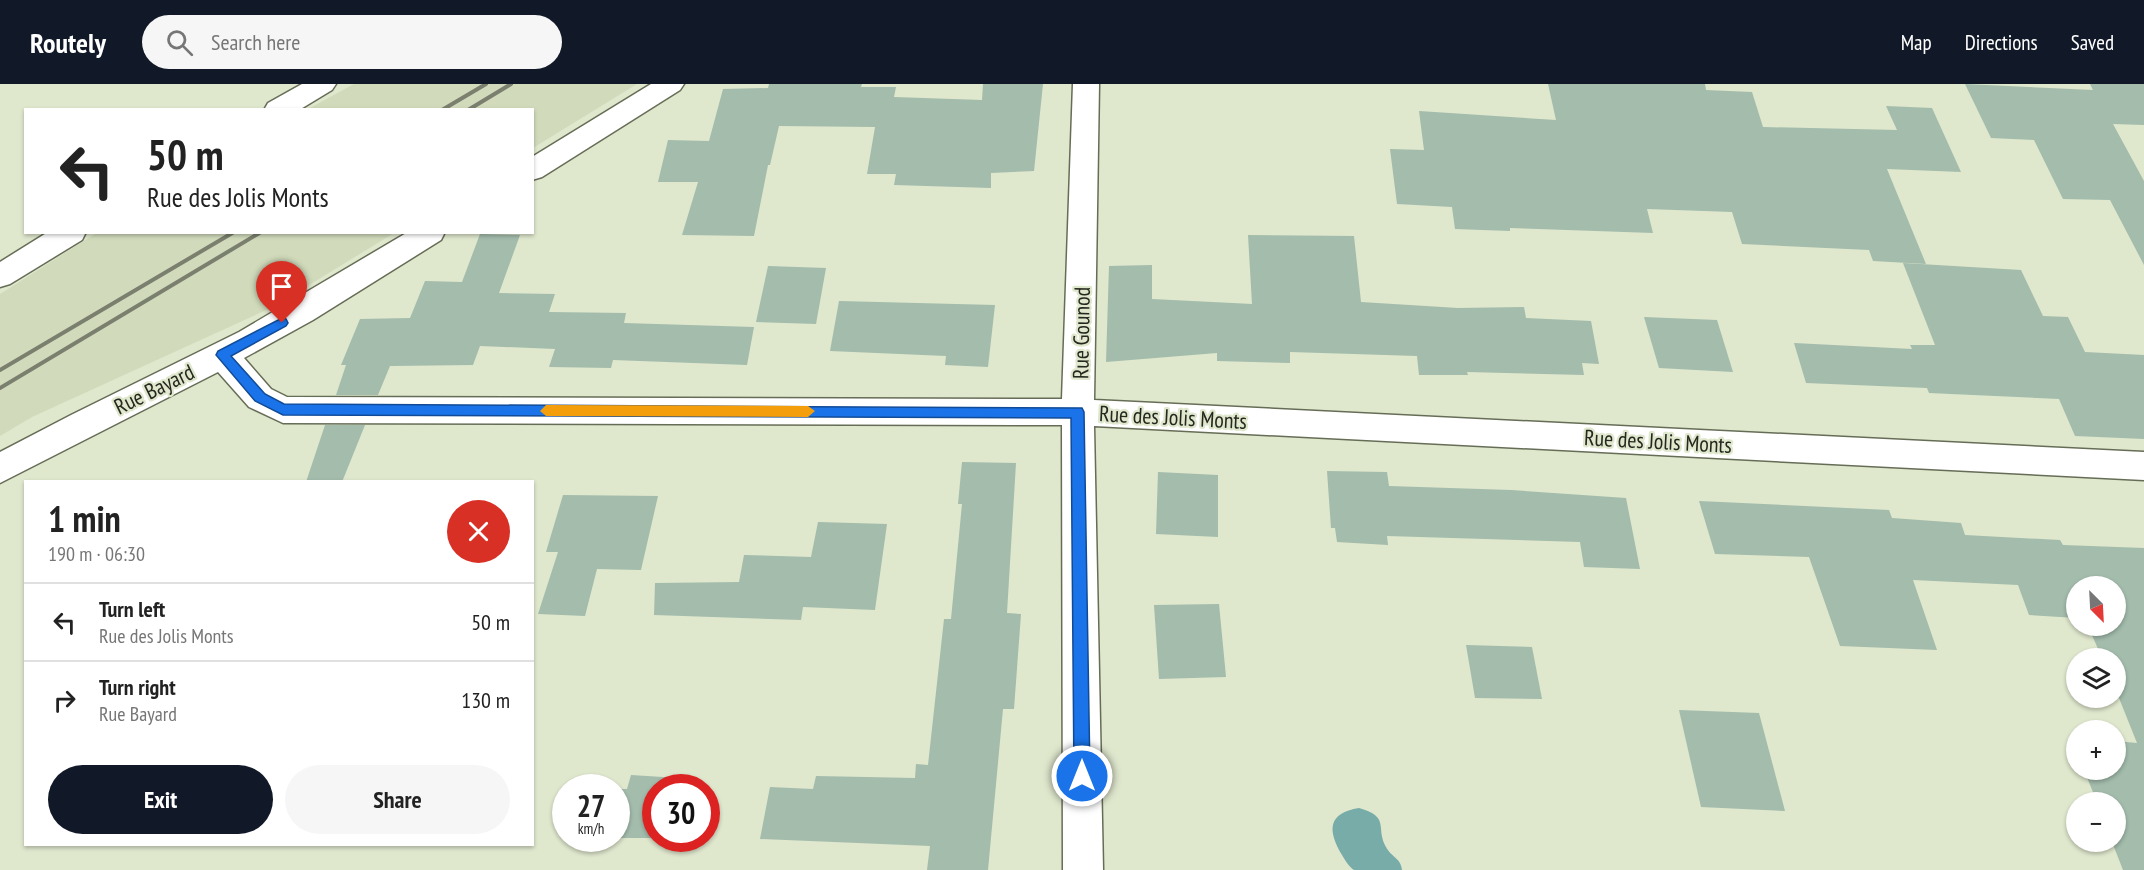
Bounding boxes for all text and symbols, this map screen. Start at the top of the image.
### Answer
search box [142,15,562,69]
text: Routely [30,24,106,61]
icon: search [163,26,196,59]
text: Search here [211,28,300,56]
text: Map [1901,29,1932,56]
text: Directions [1965,29,2038,56]
text: Saved [2071,29,2114,56]
text: 50 m [147,127,224,182]
icon: left [48,132,126,210]
text: Rue des Jolis Monts [147,180,329,214]
pin [256,261,307,323]
icon: arrive [265,270,298,303]
street label: Rue Gounod [1066,287,1096,379]
street label: Rue Bayard [109,358,199,420]
street label: Rue des Jolis Monts [1098,399,1248,435]
street label: Rue des Jolis Monts [1583,423,1733,459]
text: 1 min [48,495,121,542]
button: close [447,500,510,563]
text: 190 m · 06:30 [48,541,145,567]
north arrow [2066,576,2126,636]
map controls [2066,576,2126,852]
text: Turn left [99,595,165,623]
icon: left [48,606,81,639]
text: 50 m [471,608,510,636]
text: Rue des Jolis Monts [99,623,234,649]
button: layers [2066,648,2126,708]
text: Turn right [99,673,176,701]
icon: right [48,684,81,717]
text: 130 m [461,686,510,714]
text: Rue Bayard [99,701,177,727]
button: + [2066,720,2126,780]
position arrow [1050,744,1114,808]
button: Exit [48,765,273,834]
button: Share [285,765,510,834]
speed limit sign: 30 [642,774,720,852]
text: 27 [577,786,605,825]
button: − [2066,792,2126,852]
text: km/h [578,819,604,838]

